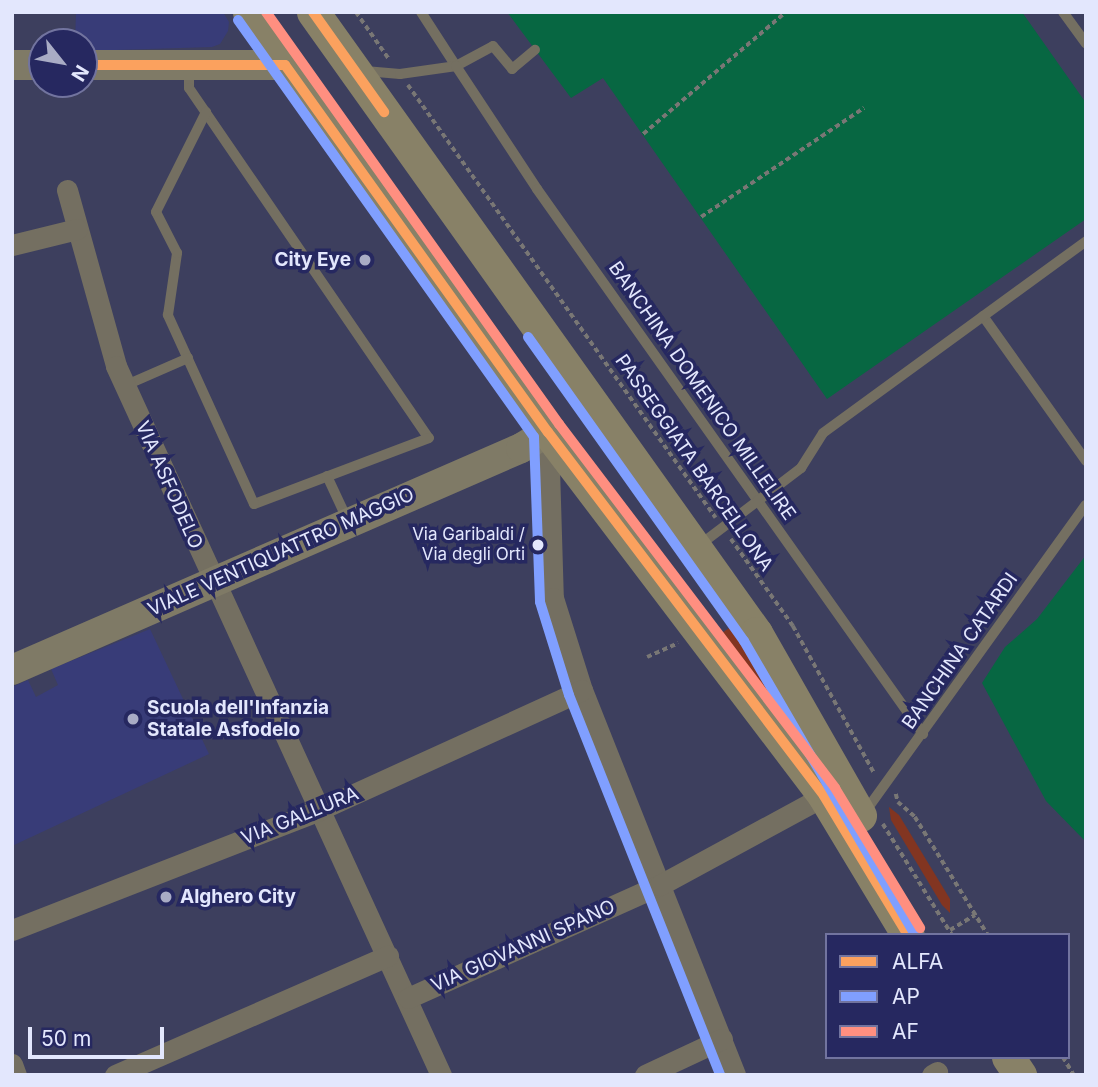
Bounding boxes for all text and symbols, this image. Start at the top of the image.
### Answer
north arrow [28,28,98,98]
text: N [66,61,93,85]
place label: City Eye [275,249,351,271]
marker: City Eye [357,252,373,268]
street label: BANCHINA DOMENICO MILLELIRE [604,257,800,525]
street label: PASSEGGIATA BARCELLONA [610,350,778,576]
street label: VIA ASFODELO [131,418,207,552]
street label: VIALE VENTIQUATTRO MAGGIO [144,483,418,621]
place label: Via Garibaldi / Via degli Orti [412,525,525,565]
marker: Via Garibaldi / Via degli Orti [531,538,545,552]
street label: BANCHINA CATARDI [897,568,1023,734]
place label: Scuola dell'Infanzia Statale Asfodelo [147,697,329,741]
marker: Scuola dell'Infanzia Statale Asfodelo [125,711,141,727]
street label: VIA GALLURA [238,782,362,850]
place label: Alghero City [180,886,296,908]
marker: Alghero City [158,889,174,905]
street label: VIA GIOVANNI SPANO [428,895,618,997]
legend [825,933,1070,1059]
text: ALFA [892,949,943,974]
text: AP [892,984,920,1009]
scale bar [32,1014,168,1058]
text: AF [892,1019,919,1044]
text: 50 m [41,1026,91,1051]

